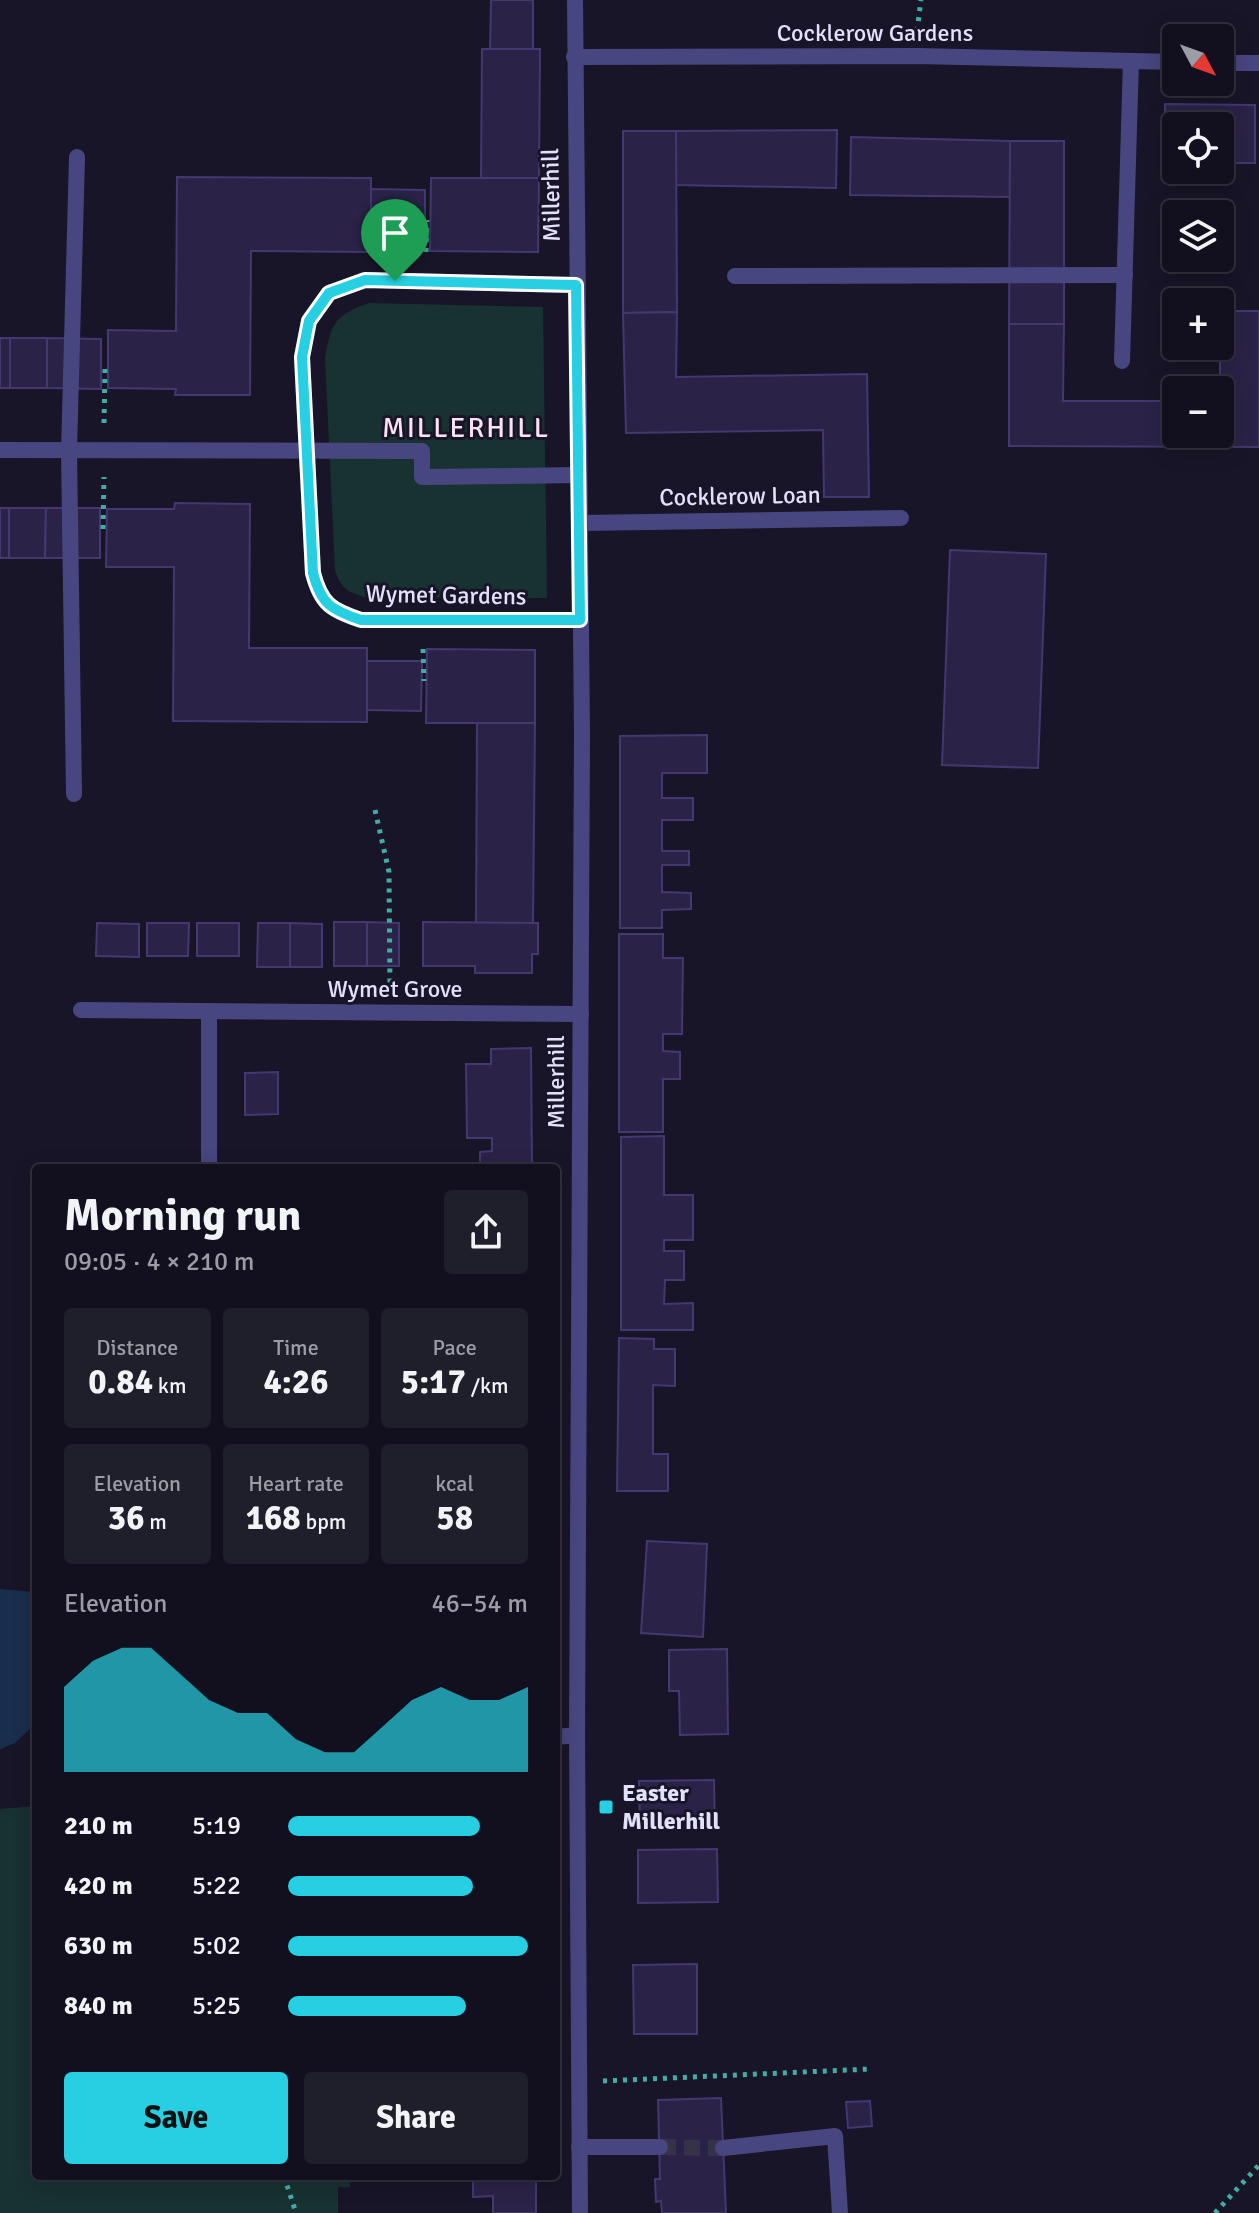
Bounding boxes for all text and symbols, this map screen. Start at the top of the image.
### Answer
street label: Cocklerow Gardens [777,18,973,48]
north arrow [1162,24,1234,96]
map controls [1162,24,1234,448]
button: locate [1162,112,1234,184]
street label: Millerhill [535,148,567,242]
pin [361,199,429,281]
button: layers [1162,200,1234,272]
icon: arrive [373,211,417,255]
button: + [1162,288,1234,360]
button: − [1162,376,1234,448]
district label: MILLERHILL [382,411,550,445]
street label: Cocklerow Loan [659,480,821,512]
street label: Wymet Gardens [365,579,527,611]
street label: Wymet Grove [327,974,463,1004]
street label: Millerhill [541,1035,571,1129]
text: Morning run [64,1189,301,1243]
button: share [444,1190,528,1274]
text: 09:05 · 4 × 210 m [64,1246,255,1278]
text: Distance [96,1334,178,1361]
text: Time [273,1334,319,1361]
text: Pace [433,1334,477,1361]
text: 0.84 [88,1361,153,1403]
text: 4:26 [263,1361,329,1403]
text: 5:17 [401,1361,466,1403]
text: km [153,1372,186,1399]
text: /km [466,1372,509,1399]
text: Elevation [94,1470,181,1497]
text: Heart rate [248,1470,344,1497]
text: kcal [435,1470,474,1497]
text: 36 [108,1497,145,1539]
text: 168 [246,1497,301,1539]
text: 58 [436,1497,473,1539]
text: m [145,1508,167,1535]
text: bpm [301,1508,346,1535]
text: Elevation [64,1588,168,1620]
text: 46–54 m [432,1588,528,1620]
place label: Easter Millerhill [622,1778,721,1836]
marker: Easter Millerhill [597,1798,615,1816]
text: 210 m [64,1810,133,1842]
text: 5:19 [192,1810,241,1842]
text: 420 m [64,1870,133,1902]
text: 5:22 [192,1870,241,1902]
text: 630 m [64,1930,133,1962]
text: 5:02 [192,1930,241,1962]
text: 840 m [64,1990,133,2022]
text: 5:25 [192,1990,241,2022]
button: Save [64,2072,288,2164]
button: Share [304,2072,528,2164]

